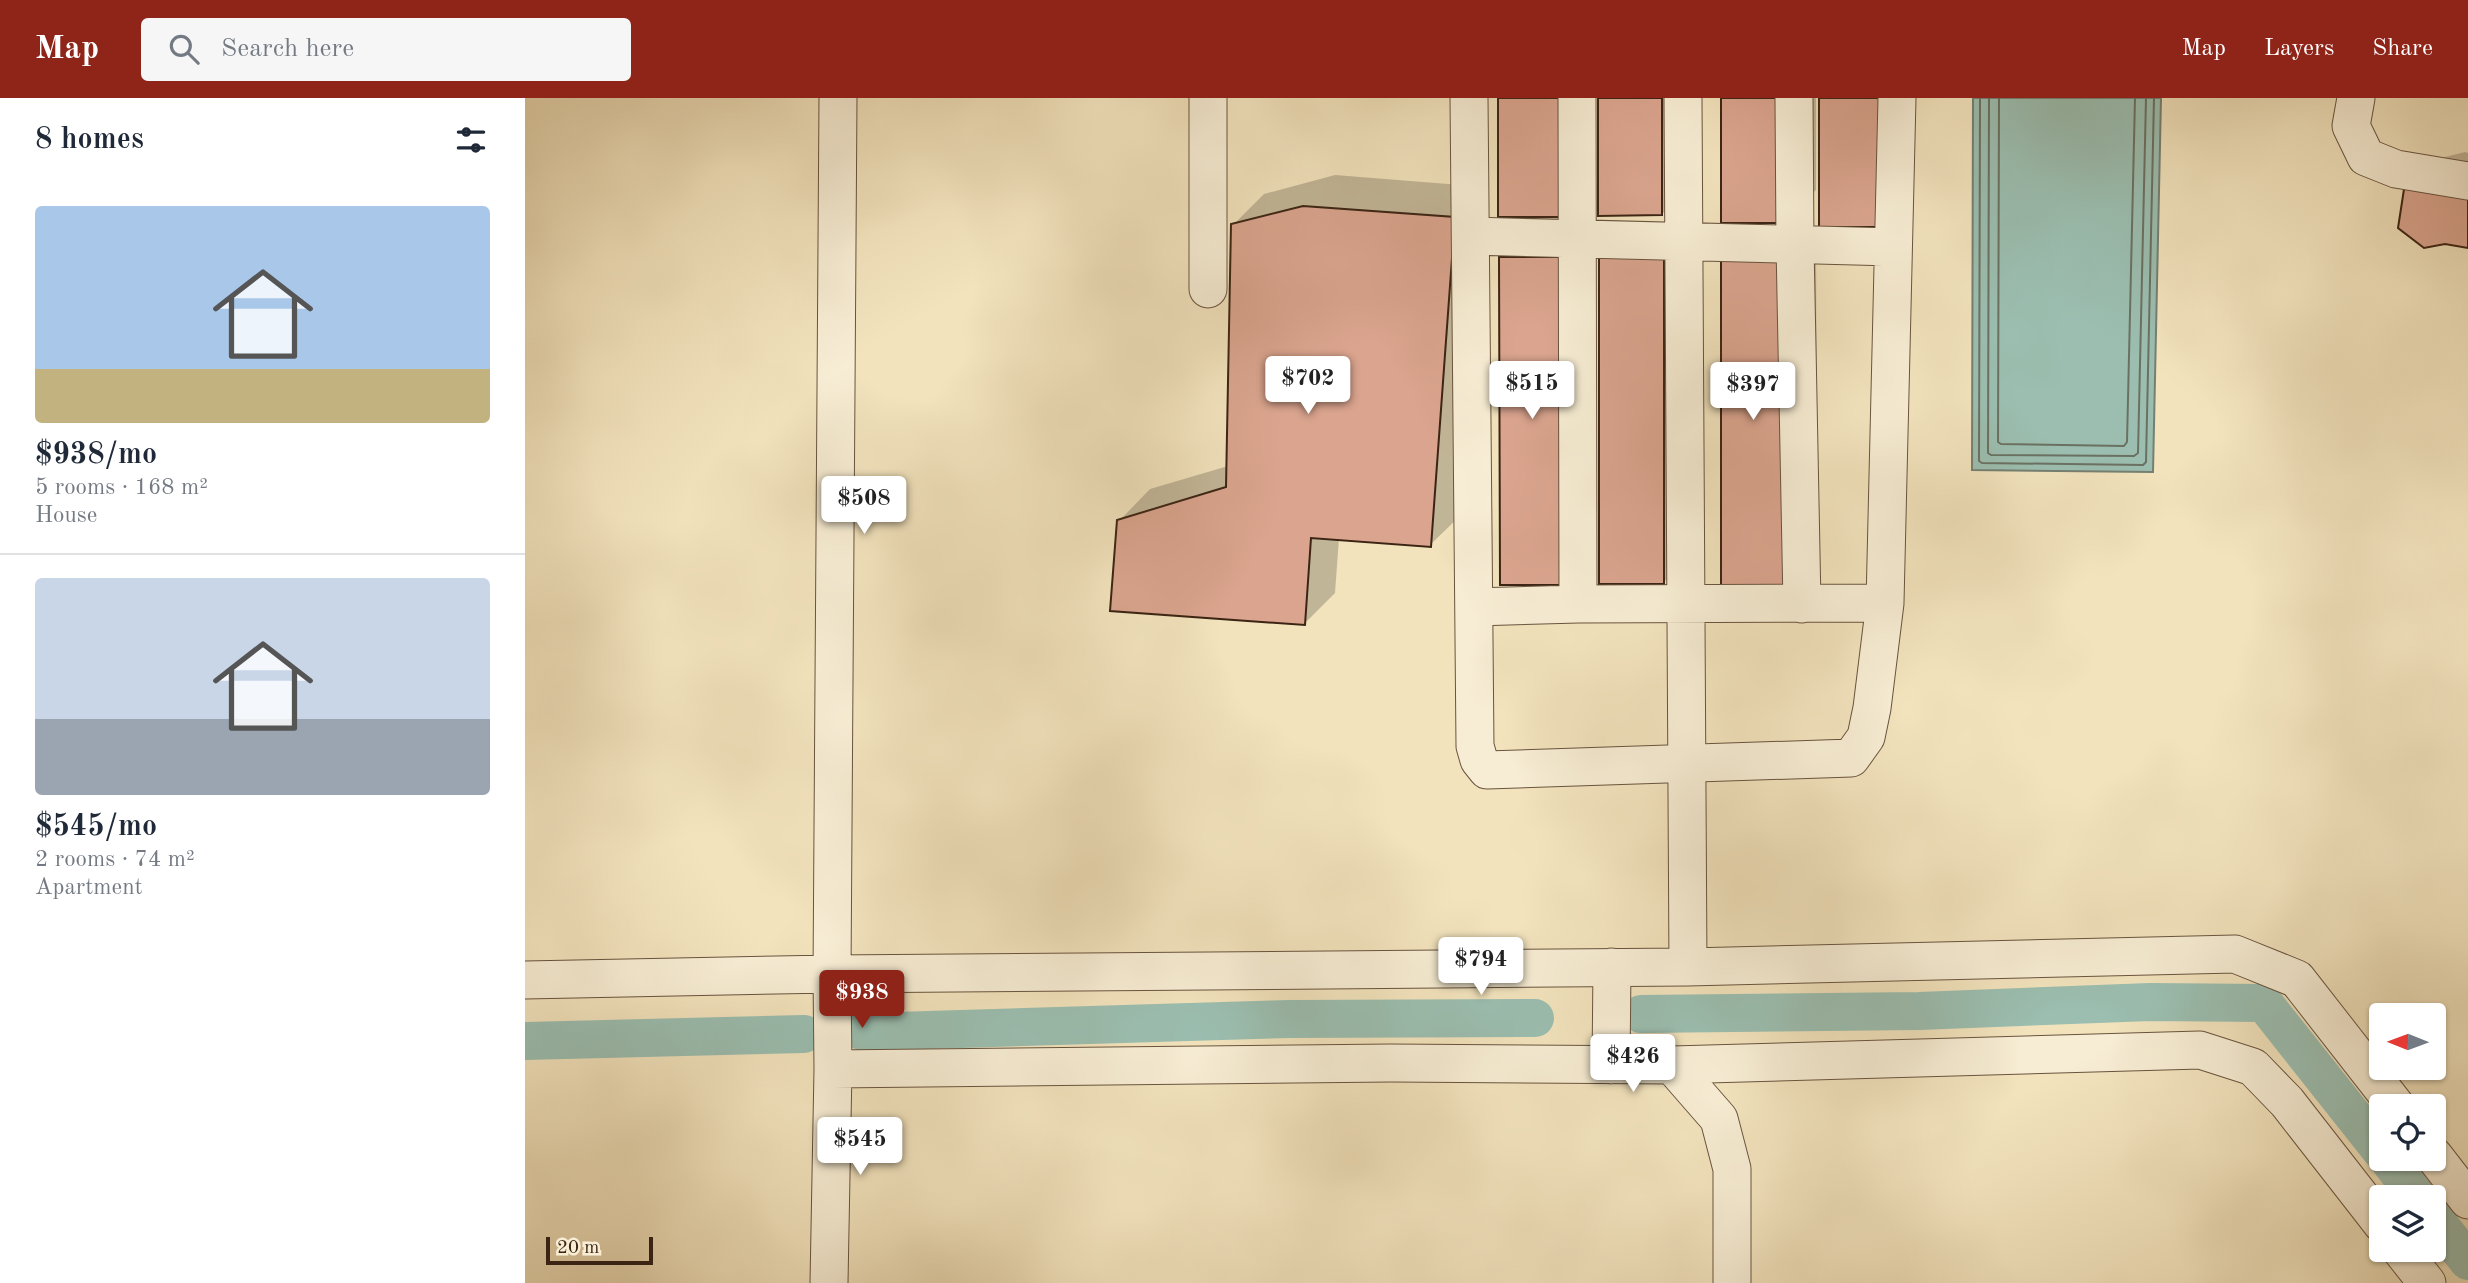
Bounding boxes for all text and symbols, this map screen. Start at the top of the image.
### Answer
search box [141,18,631,81]
icon: search [165,30,203,68]
text: Map [35,33,99,66]
text: Search here [221,36,354,62]
text: Map [2182,37,2226,61]
text: Layers [2264,37,2334,61]
text: Share [2372,37,2433,61]
icon: filters [452,121,490,159]
text: 8 homes [35,125,144,155]
icon: home [200,251,326,377]
pin: $702 [1267,356,1349,416]
pin: $515 [1491,362,1573,421]
pin: $397 [1712,362,1794,422]
text: $702 [1281,367,1335,390]
text: $515 [1505,372,1559,395]
text: $397 [1726,373,1780,396]
text: $938/mo [35,440,157,470]
text: 5 rooms · 168 m² [35,476,208,499]
pin: $508 [823,476,905,536]
text: $508 [837,487,891,510]
text: House [35,504,97,527]
icon: home [200,623,326,749]
text: $545/mo [35,812,157,842]
text: 2 rooms · 74 m² [35,848,195,871]
text: Apartment [35,876,143,899]
pin: $794 [1440,937,1522,997]
text: $794 [1454,948,1508,971]
pin: $938 [821,970,903,1030]
text: $938 [835,981,889,1004]
north arrow [2369,1003,2447,1080]
map controls [2369,1003,2446,1262]
pin: $426 [1592,1034,1674,1094]
text: $426 [1606,1045,1660,1068]
button: locate [2369,1094,2446,1171]
pin: $545 [819,1118,901,1177]
text: $545 [833,1128,887,1151]
button: layers [2369,1185,2446,1262]
scale bar [546,1234,653,1266]
text: 20 m [557,1239,599,1258]

